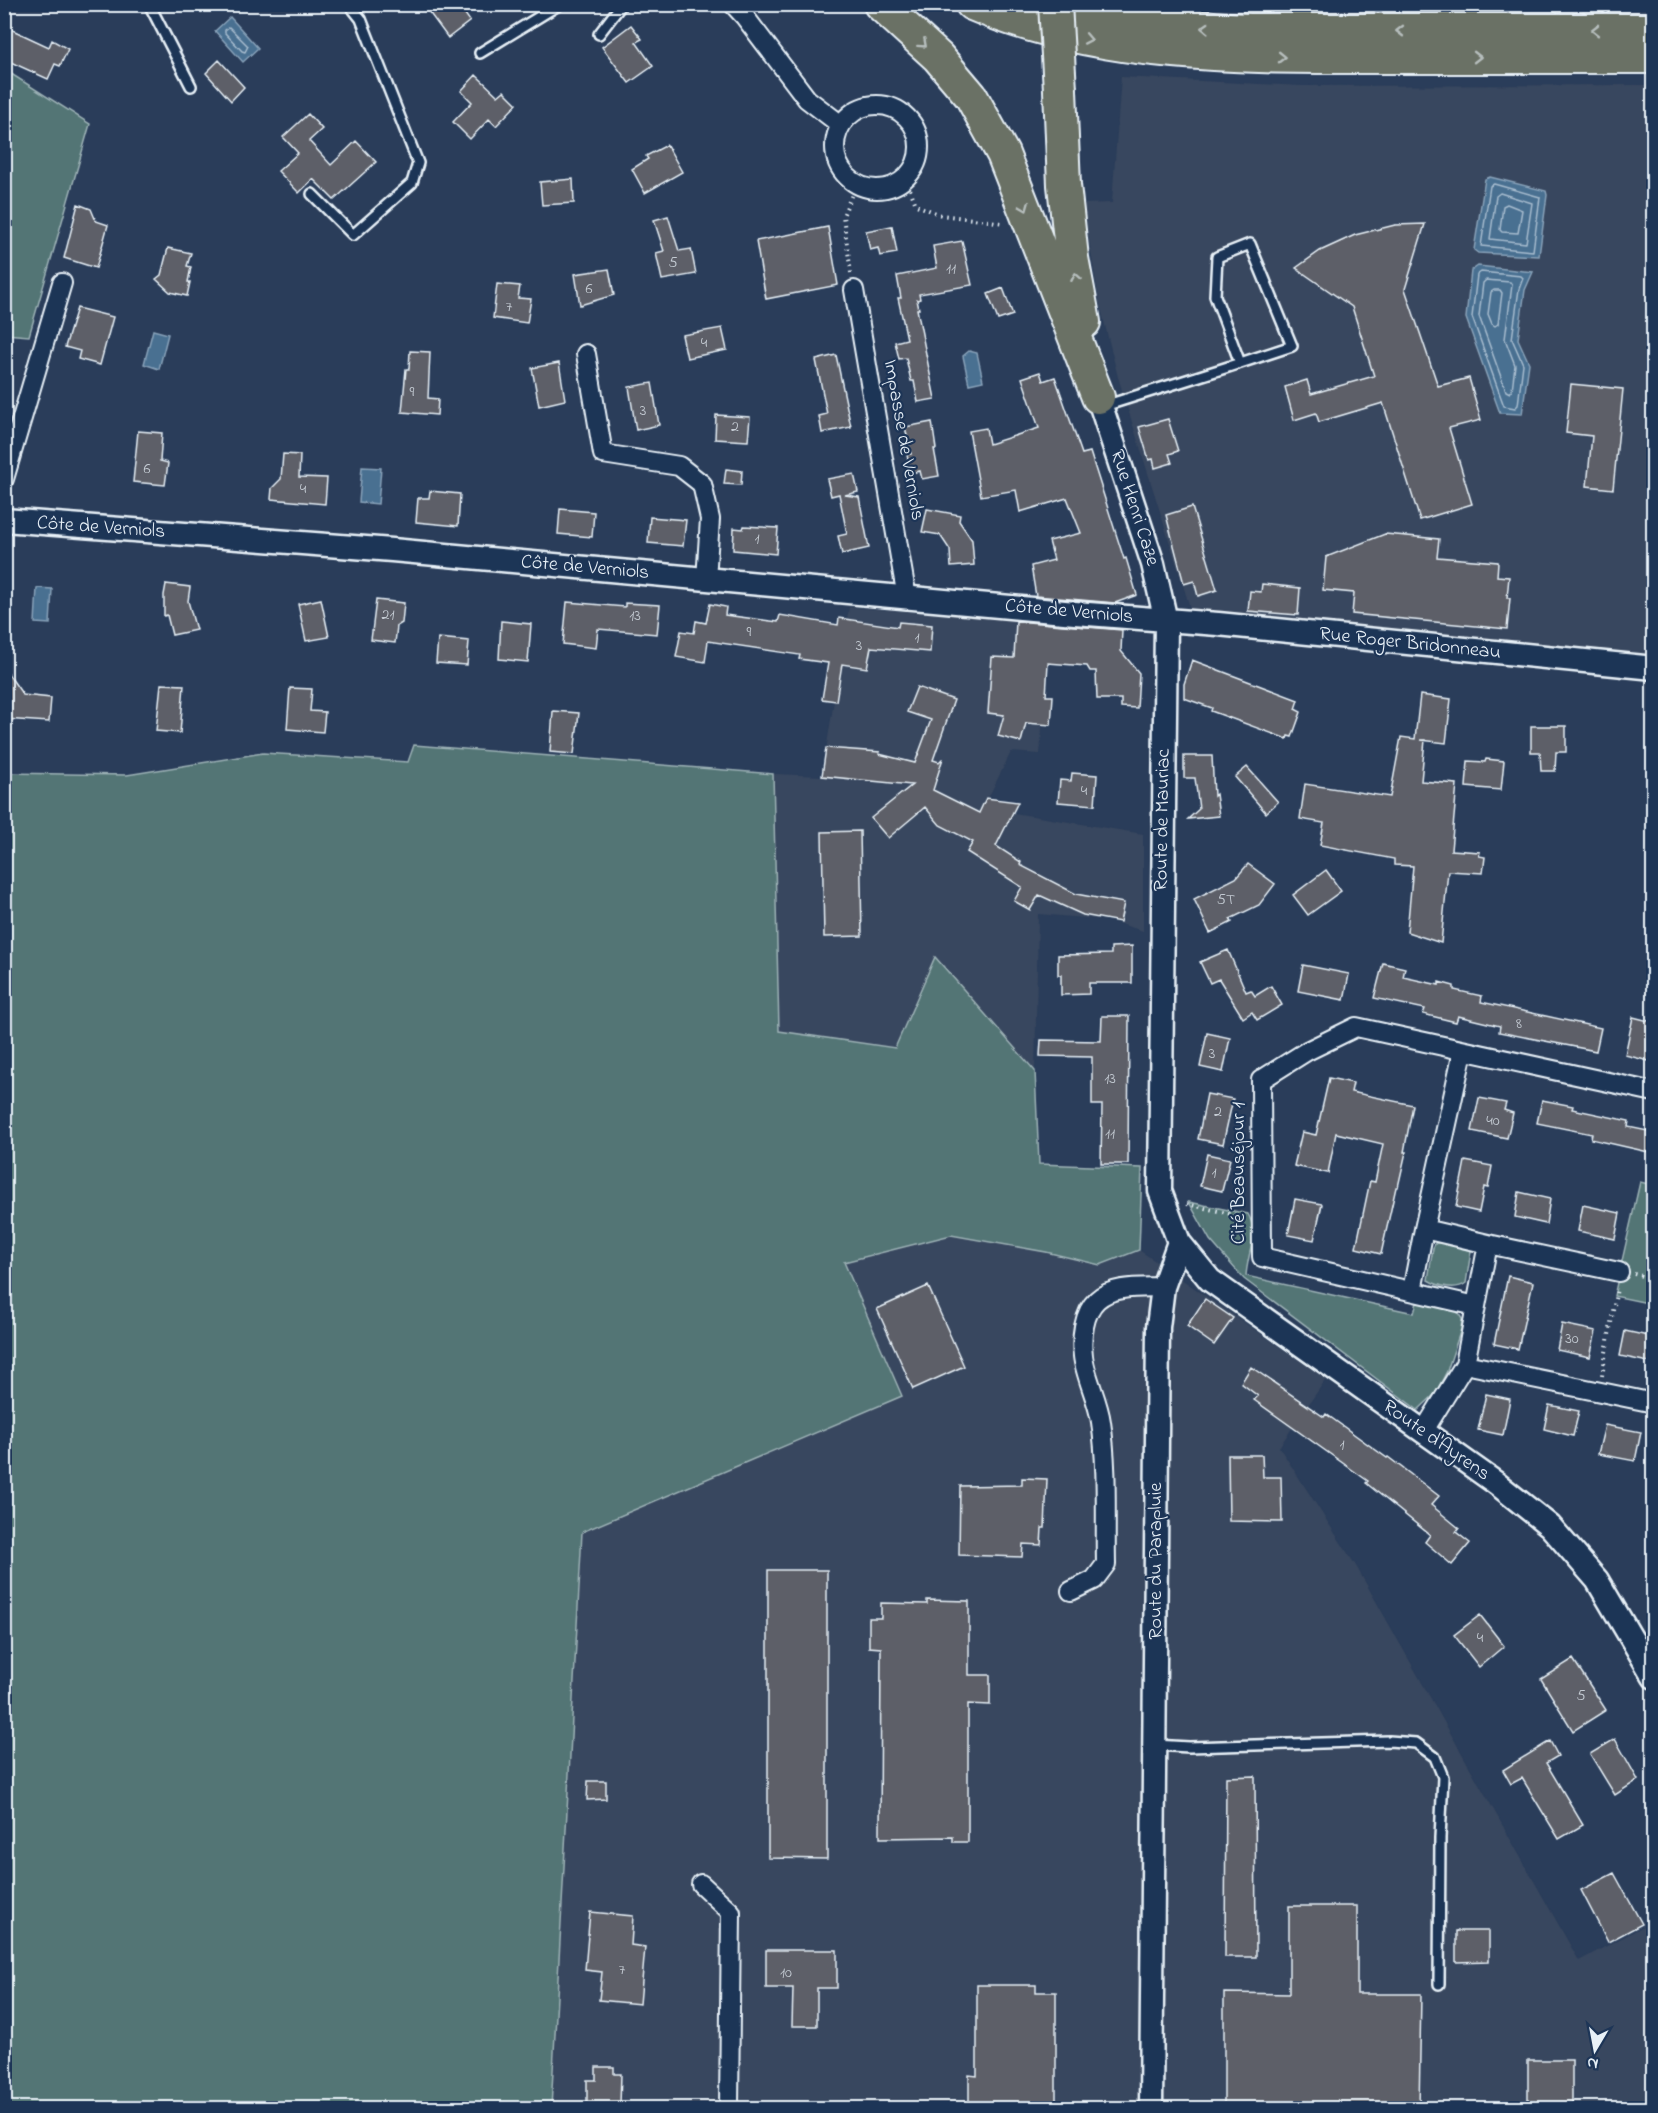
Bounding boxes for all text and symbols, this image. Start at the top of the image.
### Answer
one-way arrow [1201,21,1210,34]
one-way arrow [1591,24,1600,36]
one-way arrow [1396,25,1405,37]
one-way arrow [1083,32,1093,45]
one-way arrow [916,37,927,48]
one-way arrow [1278,51,1287,63]
one-way arrow [1473,51,1482,63]
one-way arrow [1017,202,1030,212]
house number: 5 [668,251,678,275]
house number: 11 [946,257,956,281]
one-way arrow [1070,272,1083,282]
house number: 6 [585,277,593,301]
house number: 7 [506,295,513,319]
house number: 4 [701,331,708,355]
street label: Impasse de Verniols [875,357,931,523]
house number: 9 [410,380,415,404]
house number: 3 [640,399,646,423]
house number: 2 [731,415,739,439]
street label: Rue Henri Caze [1102,446,1166,570]
house number: 6 [143,457,151,481]
house number: 4 [300,477,307,501]
street label: Côte de Verniols [36,509,166,547]
house number: 1 [754,527,760,551]
street label: Côte de Verniols [520,548,650,588]
street label: Côte de Verniols [1004,592,1134,632]
house number: 21 [381,603,395,627]
house number: 13 [629,604,641,628]
house number: 9 [747,620,752,644]
street label: Rue Roger Bridonneau [1317,620,1502,669]
house number: 1 [914,626,920,650]
house number: 3 [856,634,862,658]
street label: Route de Mauriac [1147,748,1179,892]
house number: 4 [1081,779,1088,803]
house number: 5T [1217,888,1235,912]
house number: 8 [1516,1012,1522,1036]
house number: 3 [1209,1042,1215,1066]
house number: 13 [1104,1067,1116,1091]
house number: 2 [1214,1100,1222,1124]
street label: Cité Beauséjour 1 [1225,1102,1254,1244]
house number: 40 [1486,1109,1500,1133]
house number: 11 [1105,1122,1115,1146]
house number: 1 [1211,1161,1217,1185]
house number: 30 [1565,1327,1579,1351]
street label: Route d'Ayrens [1376,1393,1496,1489]
house number: 1 [1339,1433,1345,1457]
street label: Route du Parapluie [1142,1483,1171,1639]
house number: 4 [1477,1626,1484,1650]
house number: 5 [1576,1684,1586,1708]
house number: 7 [619,1958,626,1982]
house number: 10 [780,1961,792,1985]
north arrow [1565,2020,1625,2080]
text: N [1585,2050,1600,2076]

